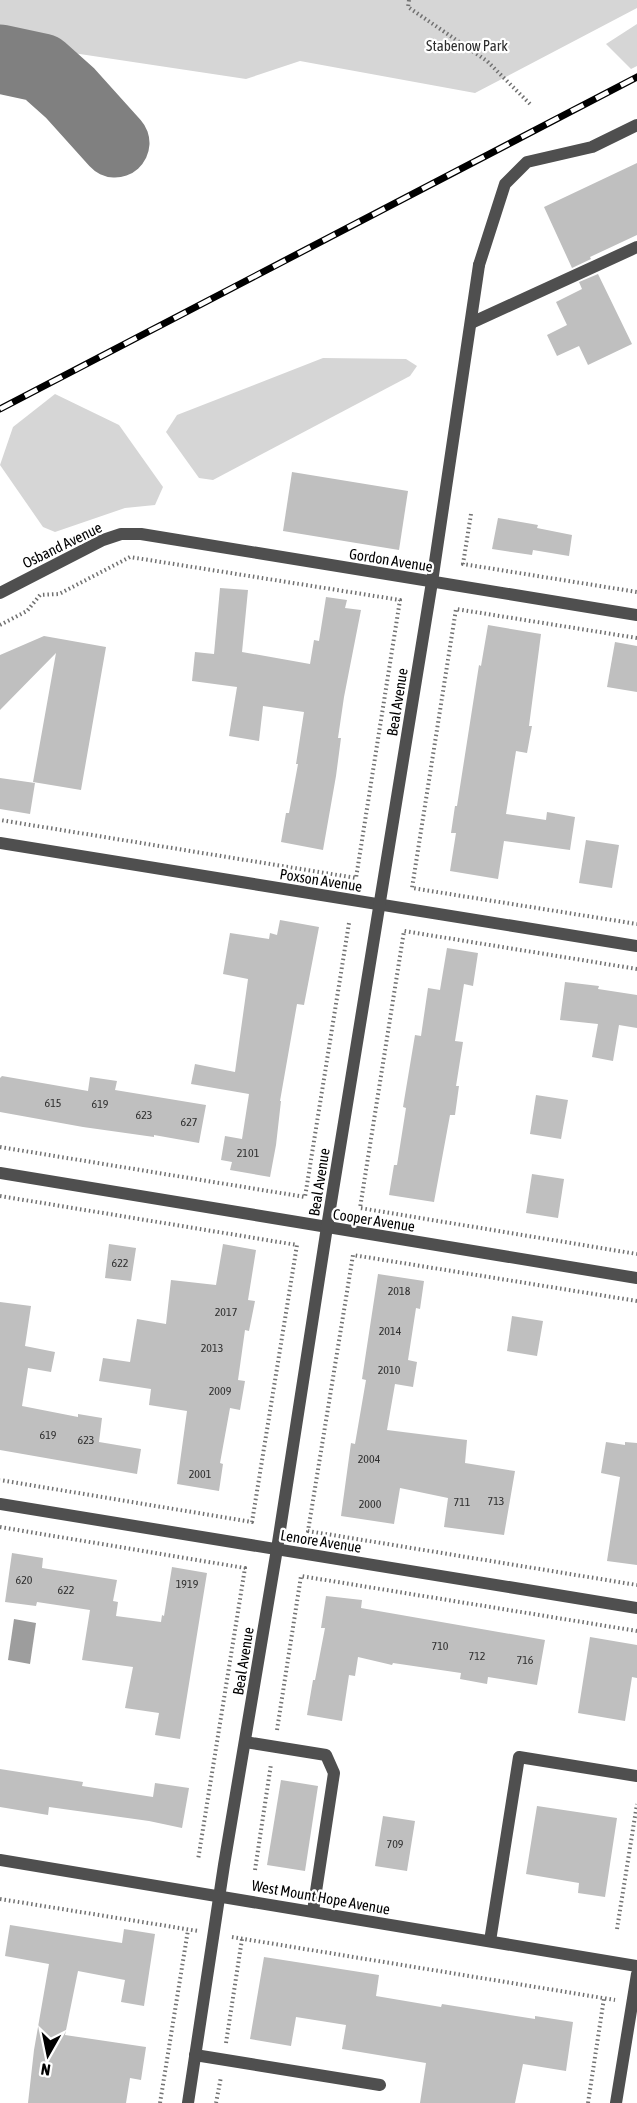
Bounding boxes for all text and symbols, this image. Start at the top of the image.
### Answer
park label: Stabenow Park [426,37,508,54]
street label: Osband Avenue [20,518,105,572]
street label: Gordon Avenue [348,545,434,575]
street label: Beal Avenue [383,667,411,737]
street label: Poxson Avenue [279,865,364,895]
house number: 615 [45,1096,61,1110]
house number: 619 [92,1097,109,1111]
house number: 623 [136,1108,152,1122]
house number: 627 [181,1115,198,1129]
house number: 2101 [237,1146,260,1160]
street label: Beal Avenue [305,1147,333,1217]
street label: Cooper Avenue [332,1205,416,1235]
house number: 622 [112,1256,128,1270]
house number: 2018 [388,1284,411,1298]
house number: 2017 [215,1305,238,1319]
house number: 2014 [379,1324,402,1338]
house number: 2013 [201,1341,223,1355]
house number: 2010 [378,1363,401,1377]
house number: 2009 [209,1384,232,1398]
house number: 619 [40,1428,57,1442]
house number: 623 [78,1433,94,1447]
house number: 2004 [358,1452,381,1466]
house number: 2001 [189,1467,212,1481]
house number: 713 [488,1494,504,1508]
house number: 711 [454,1495,471,1509]
house number: 2000 [359,1497,382,1511]
street label: Lenore Avenue [279,1526,363,1556]
house number: 620 [16,1573,33,1587]
house number: 1919 [176,1577,199,1591]
house number: 622 [58,1583,74,1597]
street label: Beal Avenue [229,1626,257,1696]
house number: 710 [432,1639,449,1653]
house number: 712 [469,1649,485,1663]
house number: 716 [517,1653,534,1667]
house number: 709 [387,1837,404,1851]
street label: West Mount Hope Avenue [251,1876,392,1918]
north arrow [18,2025,78,2085]
text: N [40,2060,52,2079]

